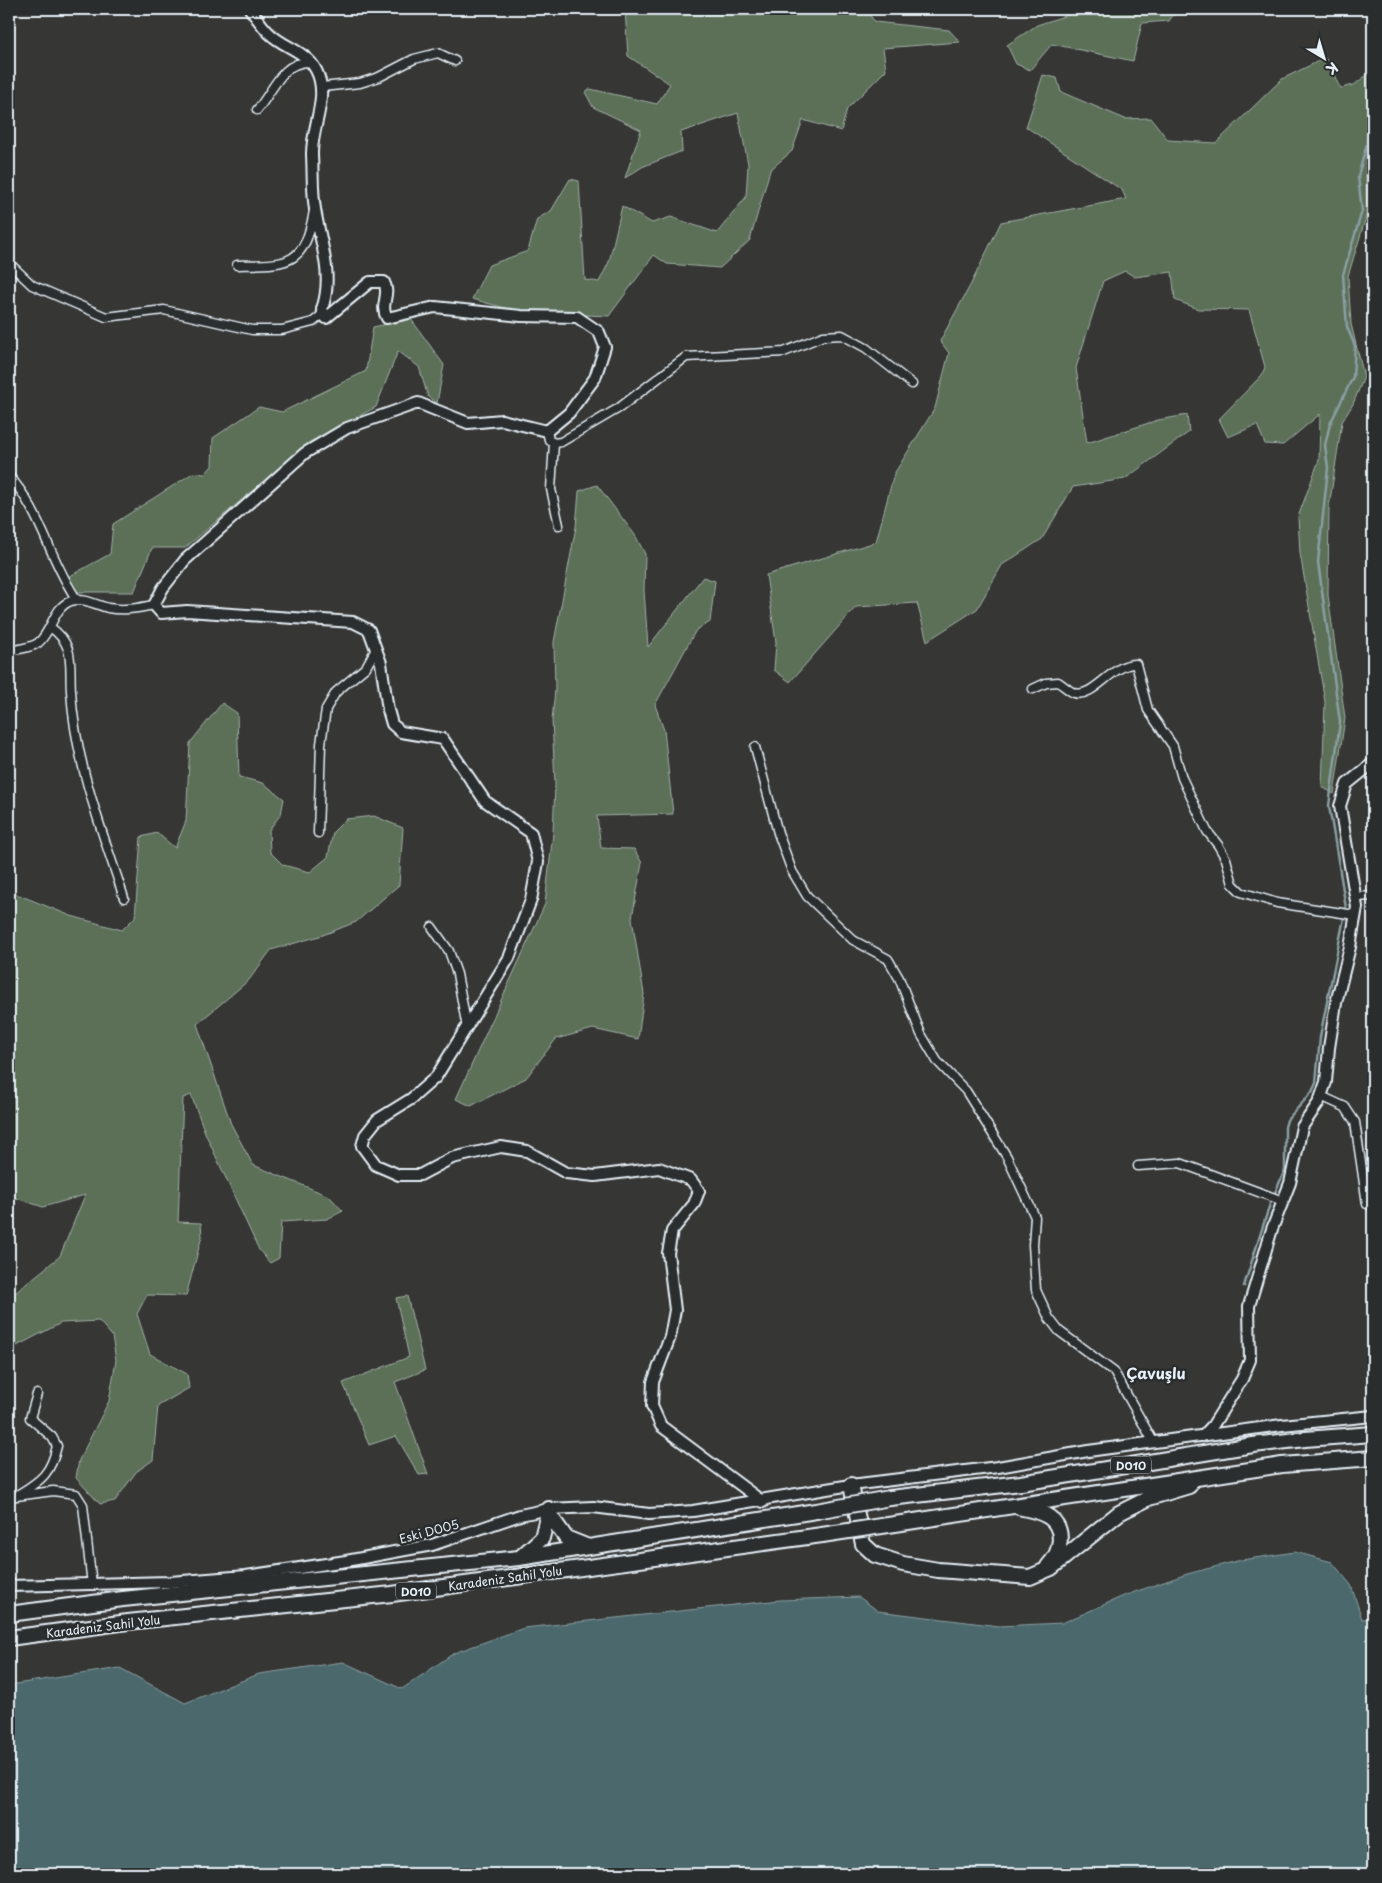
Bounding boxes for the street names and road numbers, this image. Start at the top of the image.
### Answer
road number: D010 [1111,1456,1151,1474]
street label: Eski D005 [397,1514,461,1548]
street label: Karadeniz Sahil Yolu [447,1561,563,1595]
road number: D010 [396,1582,436,1600]
street label: Karadeniz Sahil Yolu [45,1610,161,1642]

